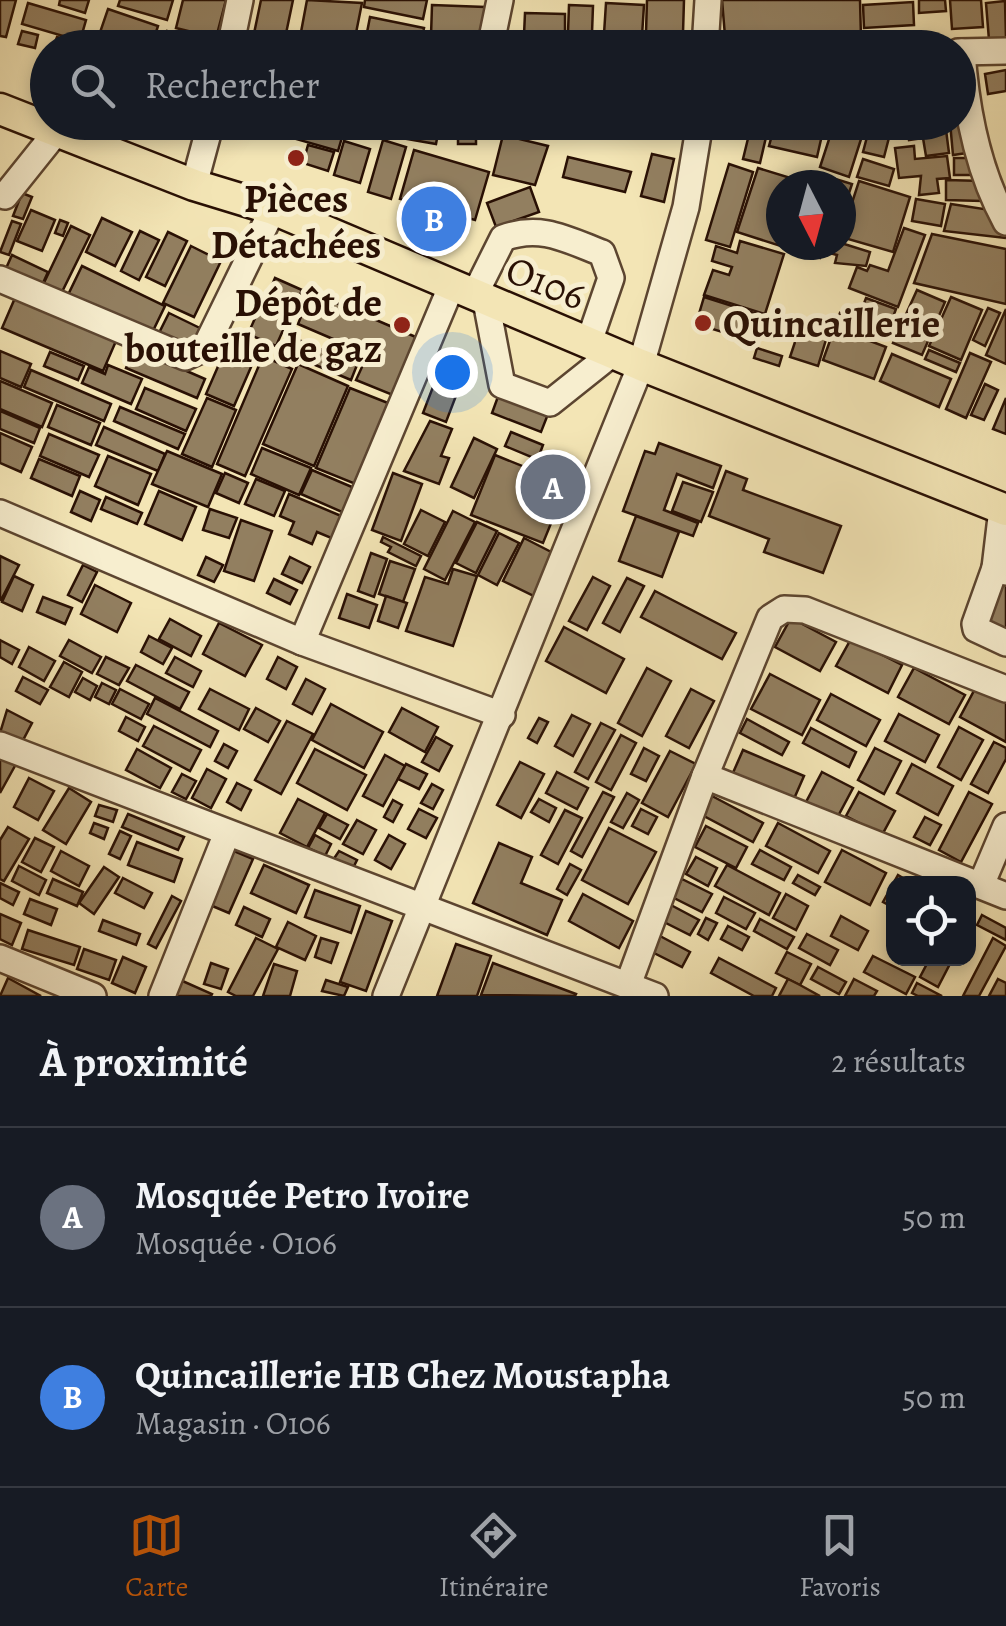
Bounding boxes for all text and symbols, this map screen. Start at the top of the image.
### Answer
search box [30,30,976,140]
icon: search [65,58,120,113]
text: Rechercher [145,59,320,111]
marker: Pièces Détachées [285,147,307,169]
north arrow [766,170,856,260]
place label: Pièces Détachées [211,171,381,272]
pin: B [402,182,466,256]
street label: O106 [498,242,594,323]
place label: Dépôt de bouteille de gaz [124,275,382,376]
place label: Quincaillerie [723,296,940,351]
marker: Quincaillerie [692,312,714,334]
marker: Dépôt de bouteille de gaz [391,314,413,336]
your location [427,347,478,398]
pin: A [520,450,586,524]
map controls [886,876,976,966]
button: locate [886,876,976,966]
text: À proximité [40,1033,248,1090]
text: 2 résultats [831,1039,966,1083]
text: Mosquée Petro Ivoire [135,1169,469,1221]
text: A [62,1195,83,1239]
text: 50 m [902,1195,966,1239]
text: Mosquée · O106 [135,1221,337,1265]
text: Quincaillerie HB Chez Moustapha [135,1349,670,1401]
text: B [62,1375,83,1419]
text: 50 m [902,1375,966,1419]
text: Magasin · O106 [135,1401,331,1445]
tab: Carte [125,1508,188,1606]
tab: Itinéraire [439,1508,549,1606]
tab: Favoris [799,1508,881,1606]

